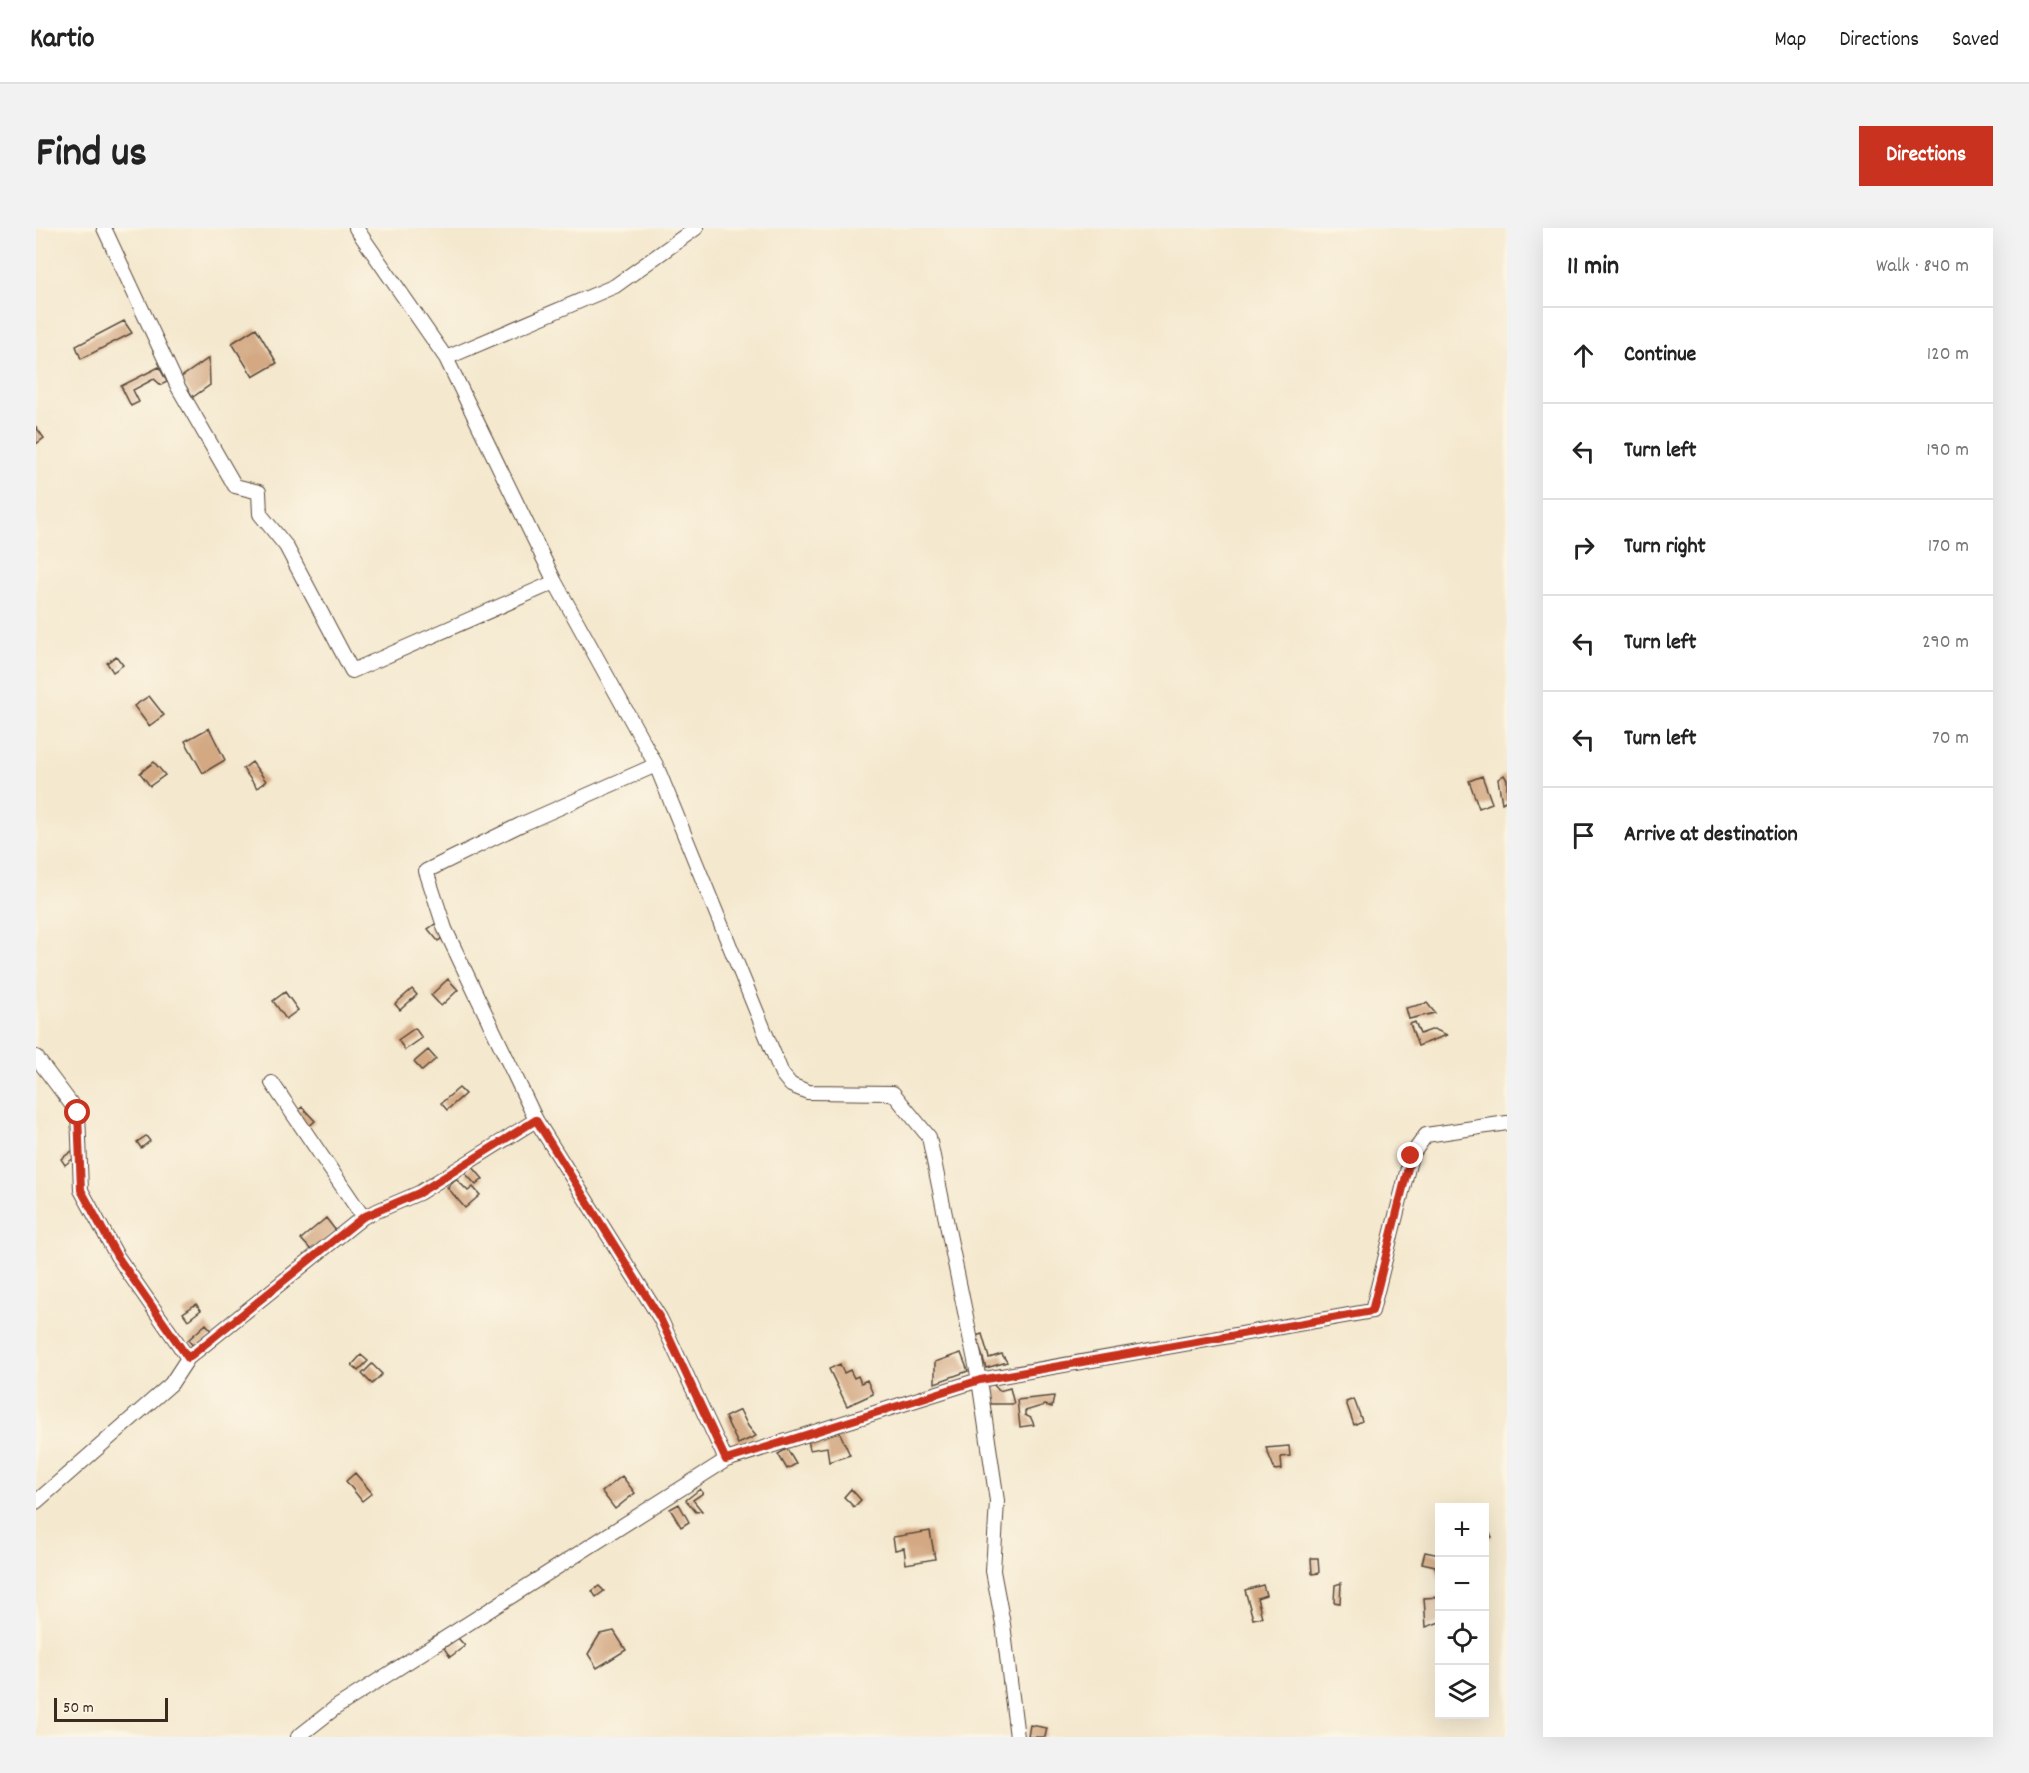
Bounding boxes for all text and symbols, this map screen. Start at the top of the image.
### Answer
text: Kartio [30,21,94,61]
text: Map [1775,26,1806,56]
text: Directions [1839,26,1919,56]
text: Saved [1952,26,1999,56]
text: Find us [36,126,147,186]
button: Directions [1859,126,1993,186]
text: 11 min [1567,249,1619,286]
text: Walk · 840 m [1876,253,1969,281]
icon: ahead [1567,339,1600,372]
text: Continue [1624,340,1696,371]
text: 120 m [1927,341,1969,369]
icon: left [1567,435,1600,468]
text: Turn left [1624,436,1696,467]
text: 190 m [1926,437,1969,465]
icon: right [1567,531,1600,564]
text: Turn right [1624,532,1706,563]
text: 170 m [1928,533,1969,561]
icon: left [1567,627,1600,660]
text: Turn left [1624,628,1696,659]
text: 290 m [1922,629,1969,657]
icon: left [1567,723,1600,756]
text: Turn left [1624,724,1696,755]
text: 70 m [1932,725,1969,753]
icon: arrive [1567,819,1600,852]
text: Arrive at destination [1624,820,1798,851]
route start [64,1099,90,1125]
route end [1397,1142,1423,1168]
map controls [1435,1503,1489,1719]
button: + [1435,1503,1489,1557]
button: − [1435,1557,1489,1611]
button: locate [1435,1611,1489,1665]
button: layers [1435,1665,1489,1719]
scale bar [54,1695,168,1722]
text: 50 m [63,1697,94,1720]

